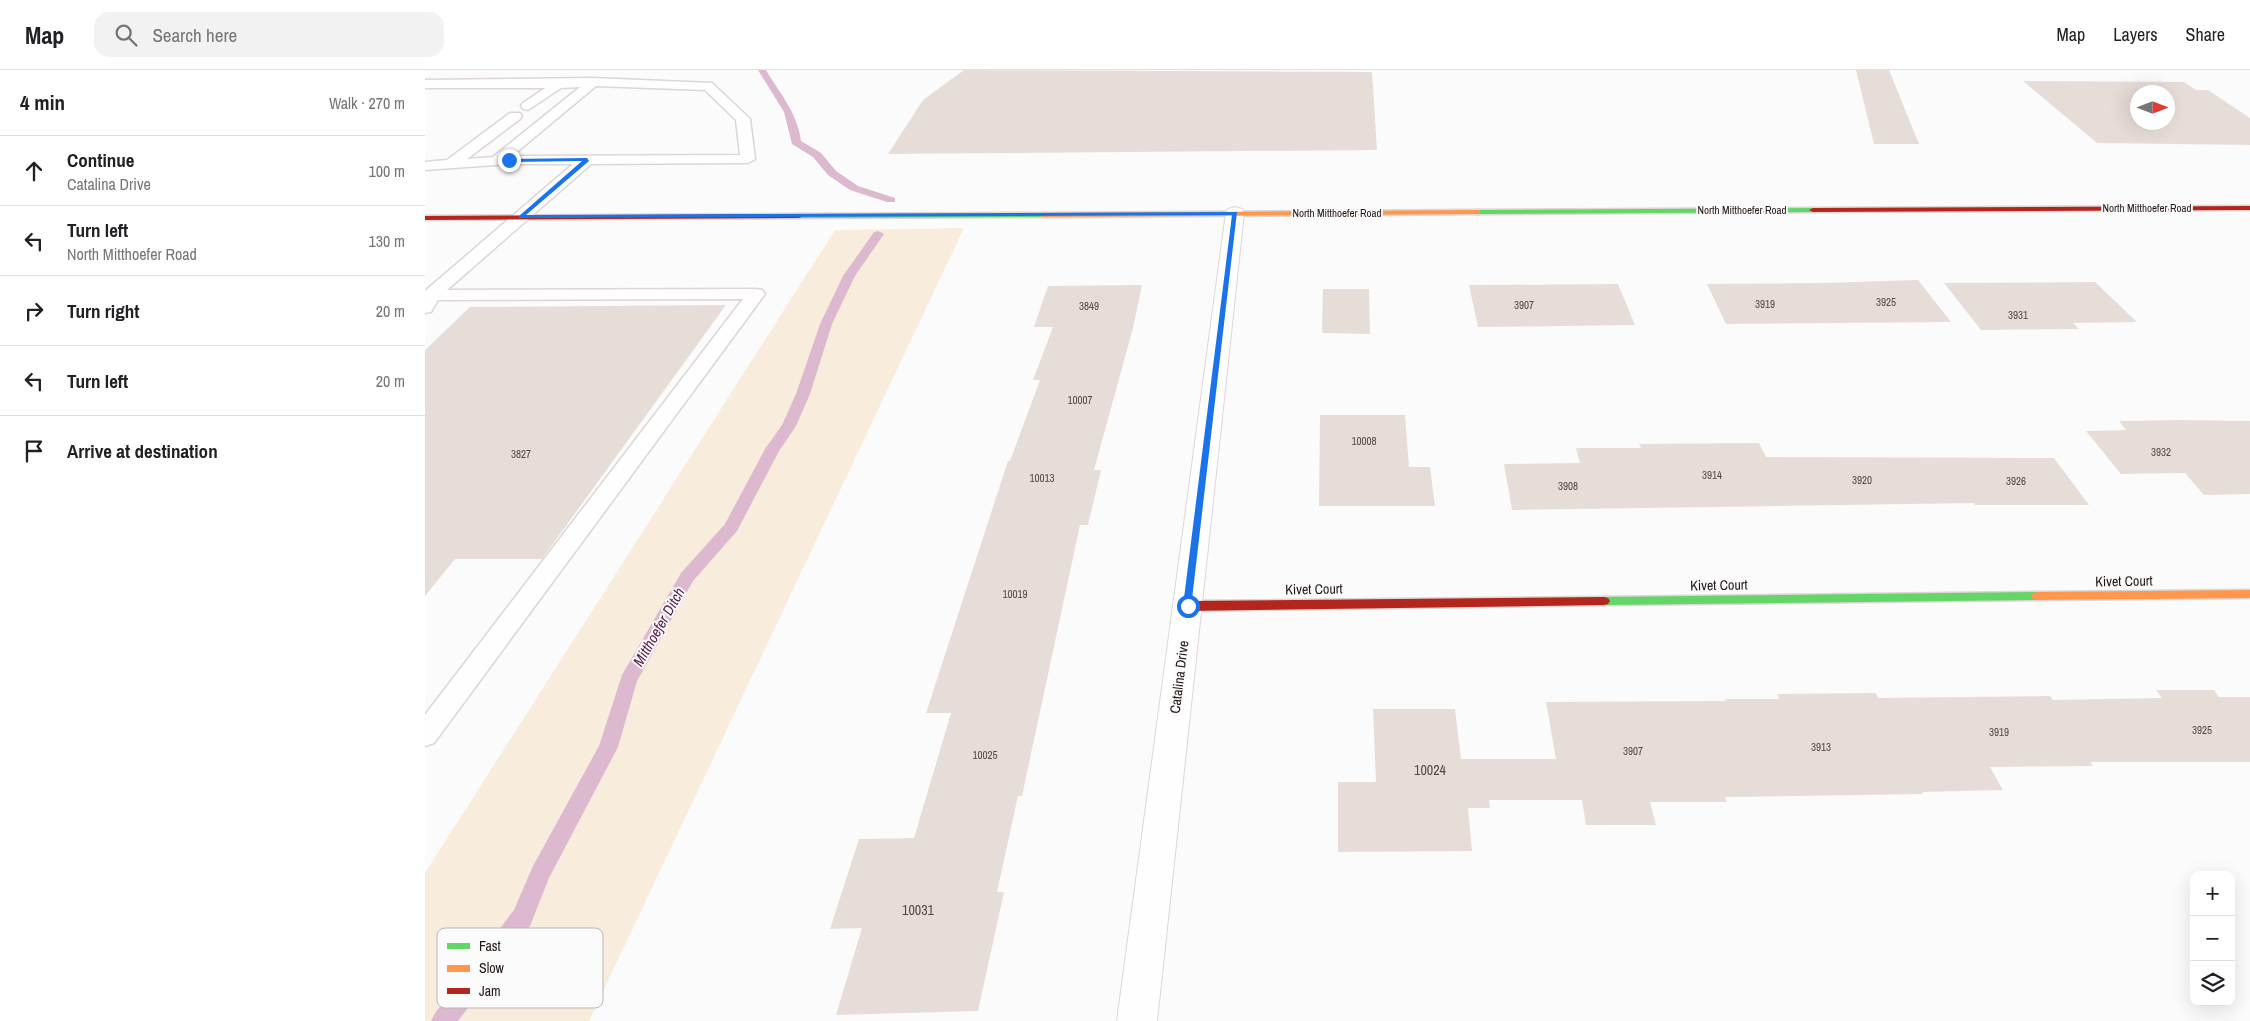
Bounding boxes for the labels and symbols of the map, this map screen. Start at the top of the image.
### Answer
north arrow [2130,85,2175,130]
route end [498,149,521,172]
street label: North Mitthoefer Road [2102,201,2192,215]
street label: North Mitthoefer Road [1697,203,1787,217]
street label: North Mitthoefer Road [1292,206,1382,220]
house number: 3925 [1876,295,1896,309]
house number: 3919 [1755,297,1775,311]
house number: 3907 [1514,298,1534,312]
house number: 3849 [1079,299,1099,313]
house number: 3931 [2008,308,2028,322]
house number: 10007 [1067,393,1093,407]
house number: 10008 [1351,434,1377,448]
house number: 3932 [2151,445,2171,459]
house number: 3827 [511,447,531,461]
house number: 3914 [1702,468,1722,482]
house number: 10013 [1029,471,1055,485]
house number: 3920 [1852,473,1872,487]
house number: 3926 [2006,474,2026,488]
house number: 3908 [1558,479,1578,493]
street label: Kivet Court [2095,572,2153,590]
street label: Kivet Court [1690,576,1748,594]
street label: Kivet Court [1285,580,1343,598]
water label: Mitthoefer Ditch [628,583,690,670]
house number: 10019 [1002,587,1028,601]
route start [1177,595,1200,618]
street label: Catalina Drive [1166,639,1192,715]
house number: 3925 [2192,723,2212,737]
house number: 3919 [1989,725,2009,739]
house number: 3913 [1811,740,1831,754]
house number: 3907 [1623,744,1643,758]
house number: 10025 [972,748,998,762]
house number: 10024 [1414,761,1447,779]
house number: 10031 [902,901,935,919]
legend [437,928,603,1008]
text: Fast [479,937,501,955]
text: Slow [479,959,505,977]
text: Jam [479,982,501,1000]

